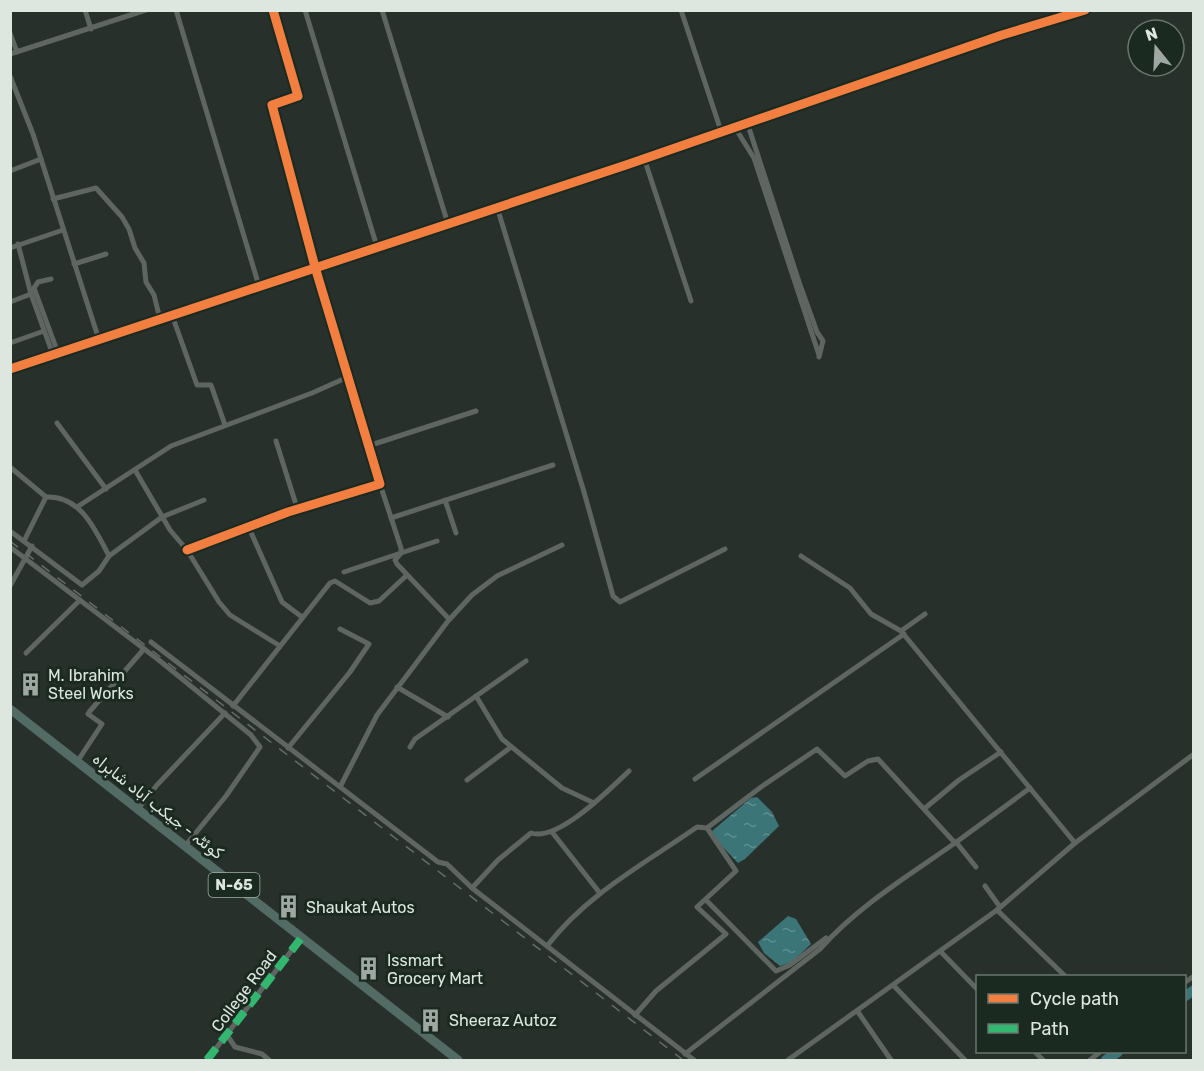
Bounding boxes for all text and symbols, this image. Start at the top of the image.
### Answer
north arrow [1126,18,1186,78]
text: N [1143,23,1160,45]
place label: M. Ibrahim Steel Works [48,666,134,703]
building icon: M. Ibrahim Steel Works [17,671,43,697]
street label: کوئٹہ - جیکب آباد شاہراہ [88,749,228,864]
road number: N-65 [208,873,260,897]
building icon: Shaukat Autos [275,894,301,920]
place label: Shaukat Autos [306,898,415,917]
street label: College Road [207,947,281,1035]
place label: Issmart Grocery Mart [387,951,483,988]
building icon: Issmart Grocery Mart [356,956,382,982]
legend [976,975,1186,1053]
text: Cycle path [1030,988,1119,1010]
building icon: Sheeraz Autoz [418,1007,444,1033]
place label: Sheeraz Autoz [449,1011,557,1030]
text: Path [1030,1018,1069,1040]

